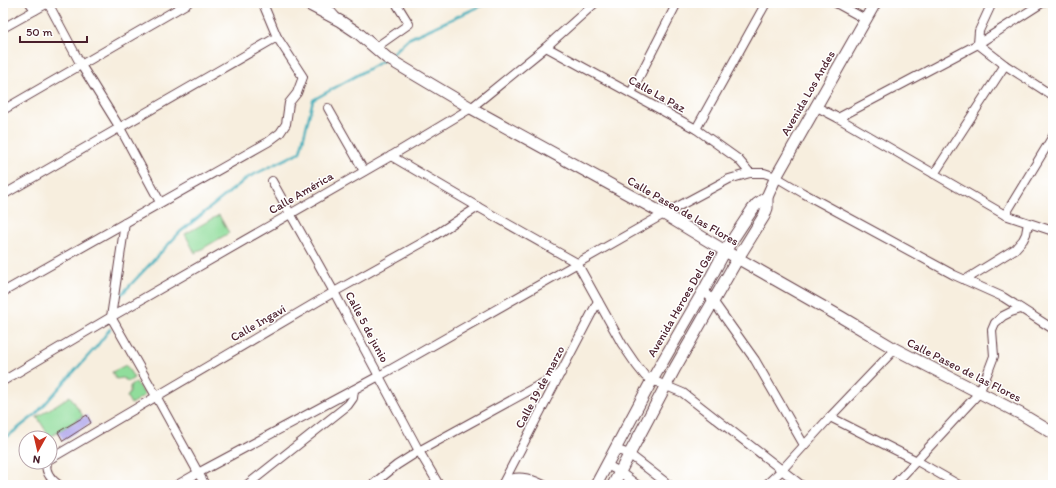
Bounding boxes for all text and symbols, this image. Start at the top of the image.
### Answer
scale bar [20,18,87,44]
text: 50 m [26,25,52,39]
street label: Avenida Los Andes [778,48,838,138]
street label: Calle La Paz [626,73,688,116]
street label: Calle América [266,169,336,217]
street label: Calle Paseo de las Flores [625,173,741,249]
street label: Avenida Heroes Del Gas [645,247,717,359]
street label: Calle 5 de junio [342,289,392,365]
street label: Calle Ingavi [228,302,288,344]
street label: Calle Paseo de las Flores [905,335,1023,405]
street label: Calle 19 de marzo [512,343,568,431]
north arrow [18,430,58,470]
text: N [32,452,41,466]

